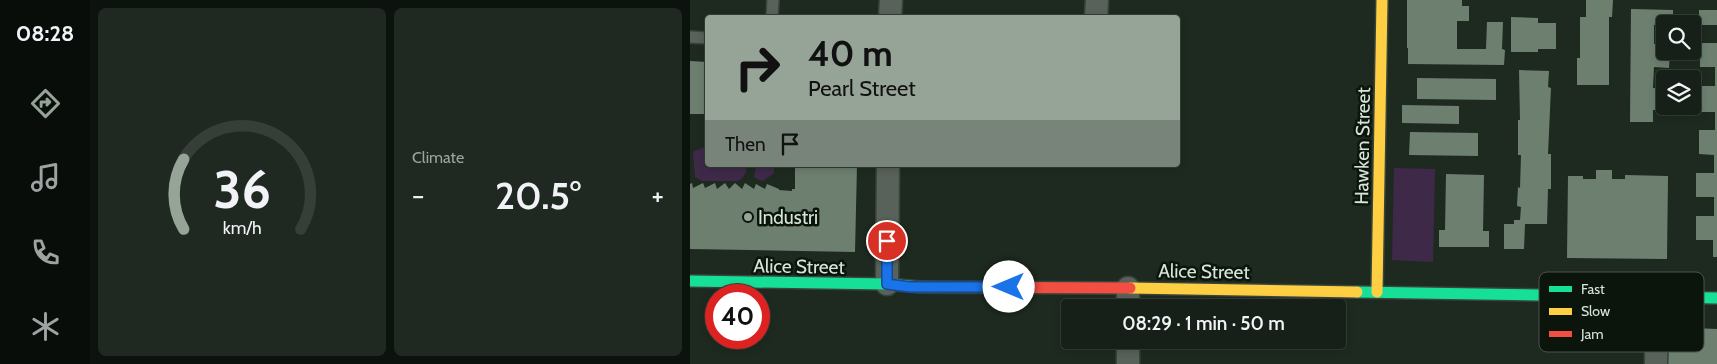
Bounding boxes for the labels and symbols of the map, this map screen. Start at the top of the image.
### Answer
street label: Hawken Street [1350,87,1375,205]
place label: Industri [758,206,818,229]
marker: Industri [742,211,754,223]
pin [866,220,908,262]
street label: Alice Street [753,254,845,279]
street label: Alice Street [1158,259,1250,284]
position arrow [982,260,1034,312]
legend [1539,272,1704,352]
text: Fast [1581,280,1605,298]
speed limit sign: 40 [705,284,770,349]
text: Slow [1581,302,1610,320]
text: Jam [1580,325,1603,343]

